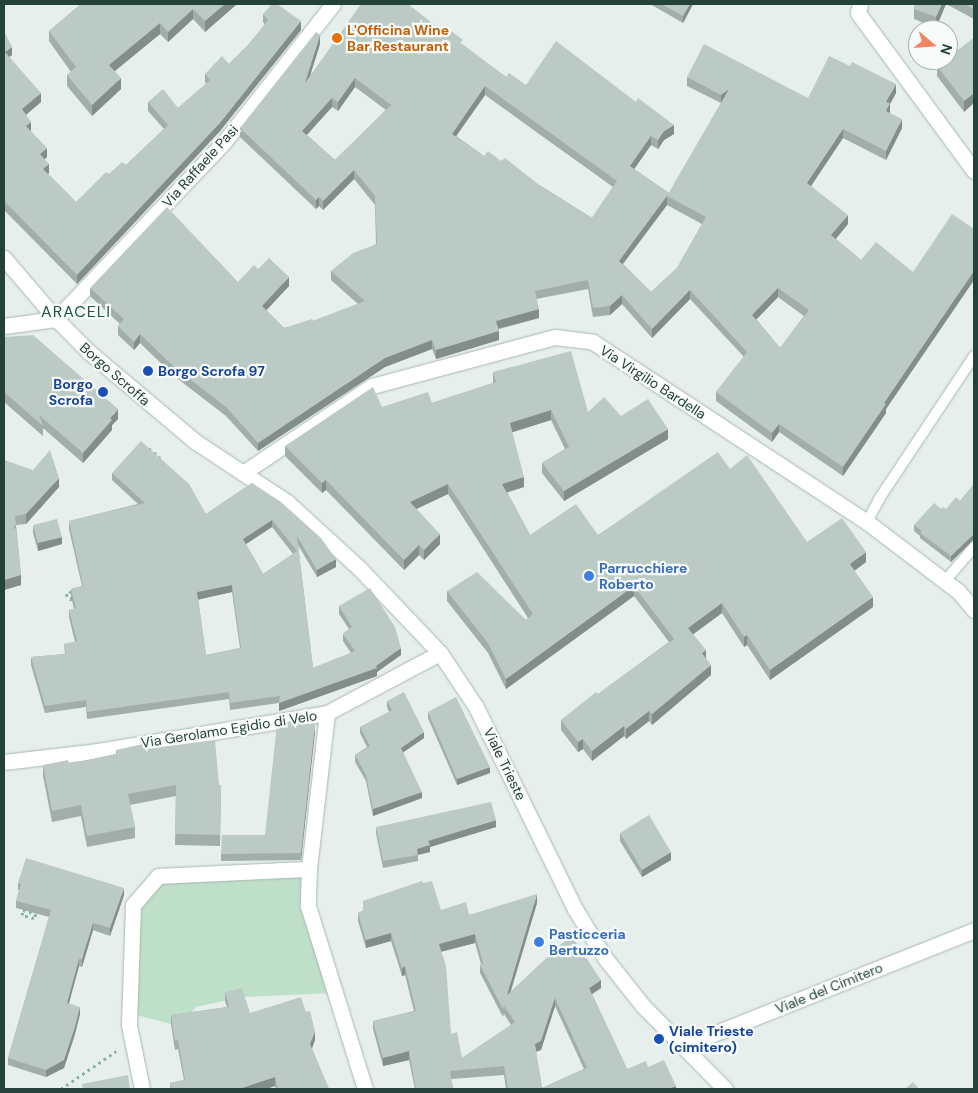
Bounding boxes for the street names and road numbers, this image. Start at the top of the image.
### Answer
street label: Via Raffaele Pasi [159,121,241,211]
street label: Borgo Scroffa [76,339,154,409]
street label: Via Virgilio Bardella [597,341,709,423]
street label: Via Gerolamo Egidio di Velo [140,707,318,751]
street label: Viale Trieste [480,725,530,803]
street label: Viale del Cimitero [773,959,885,1017]

